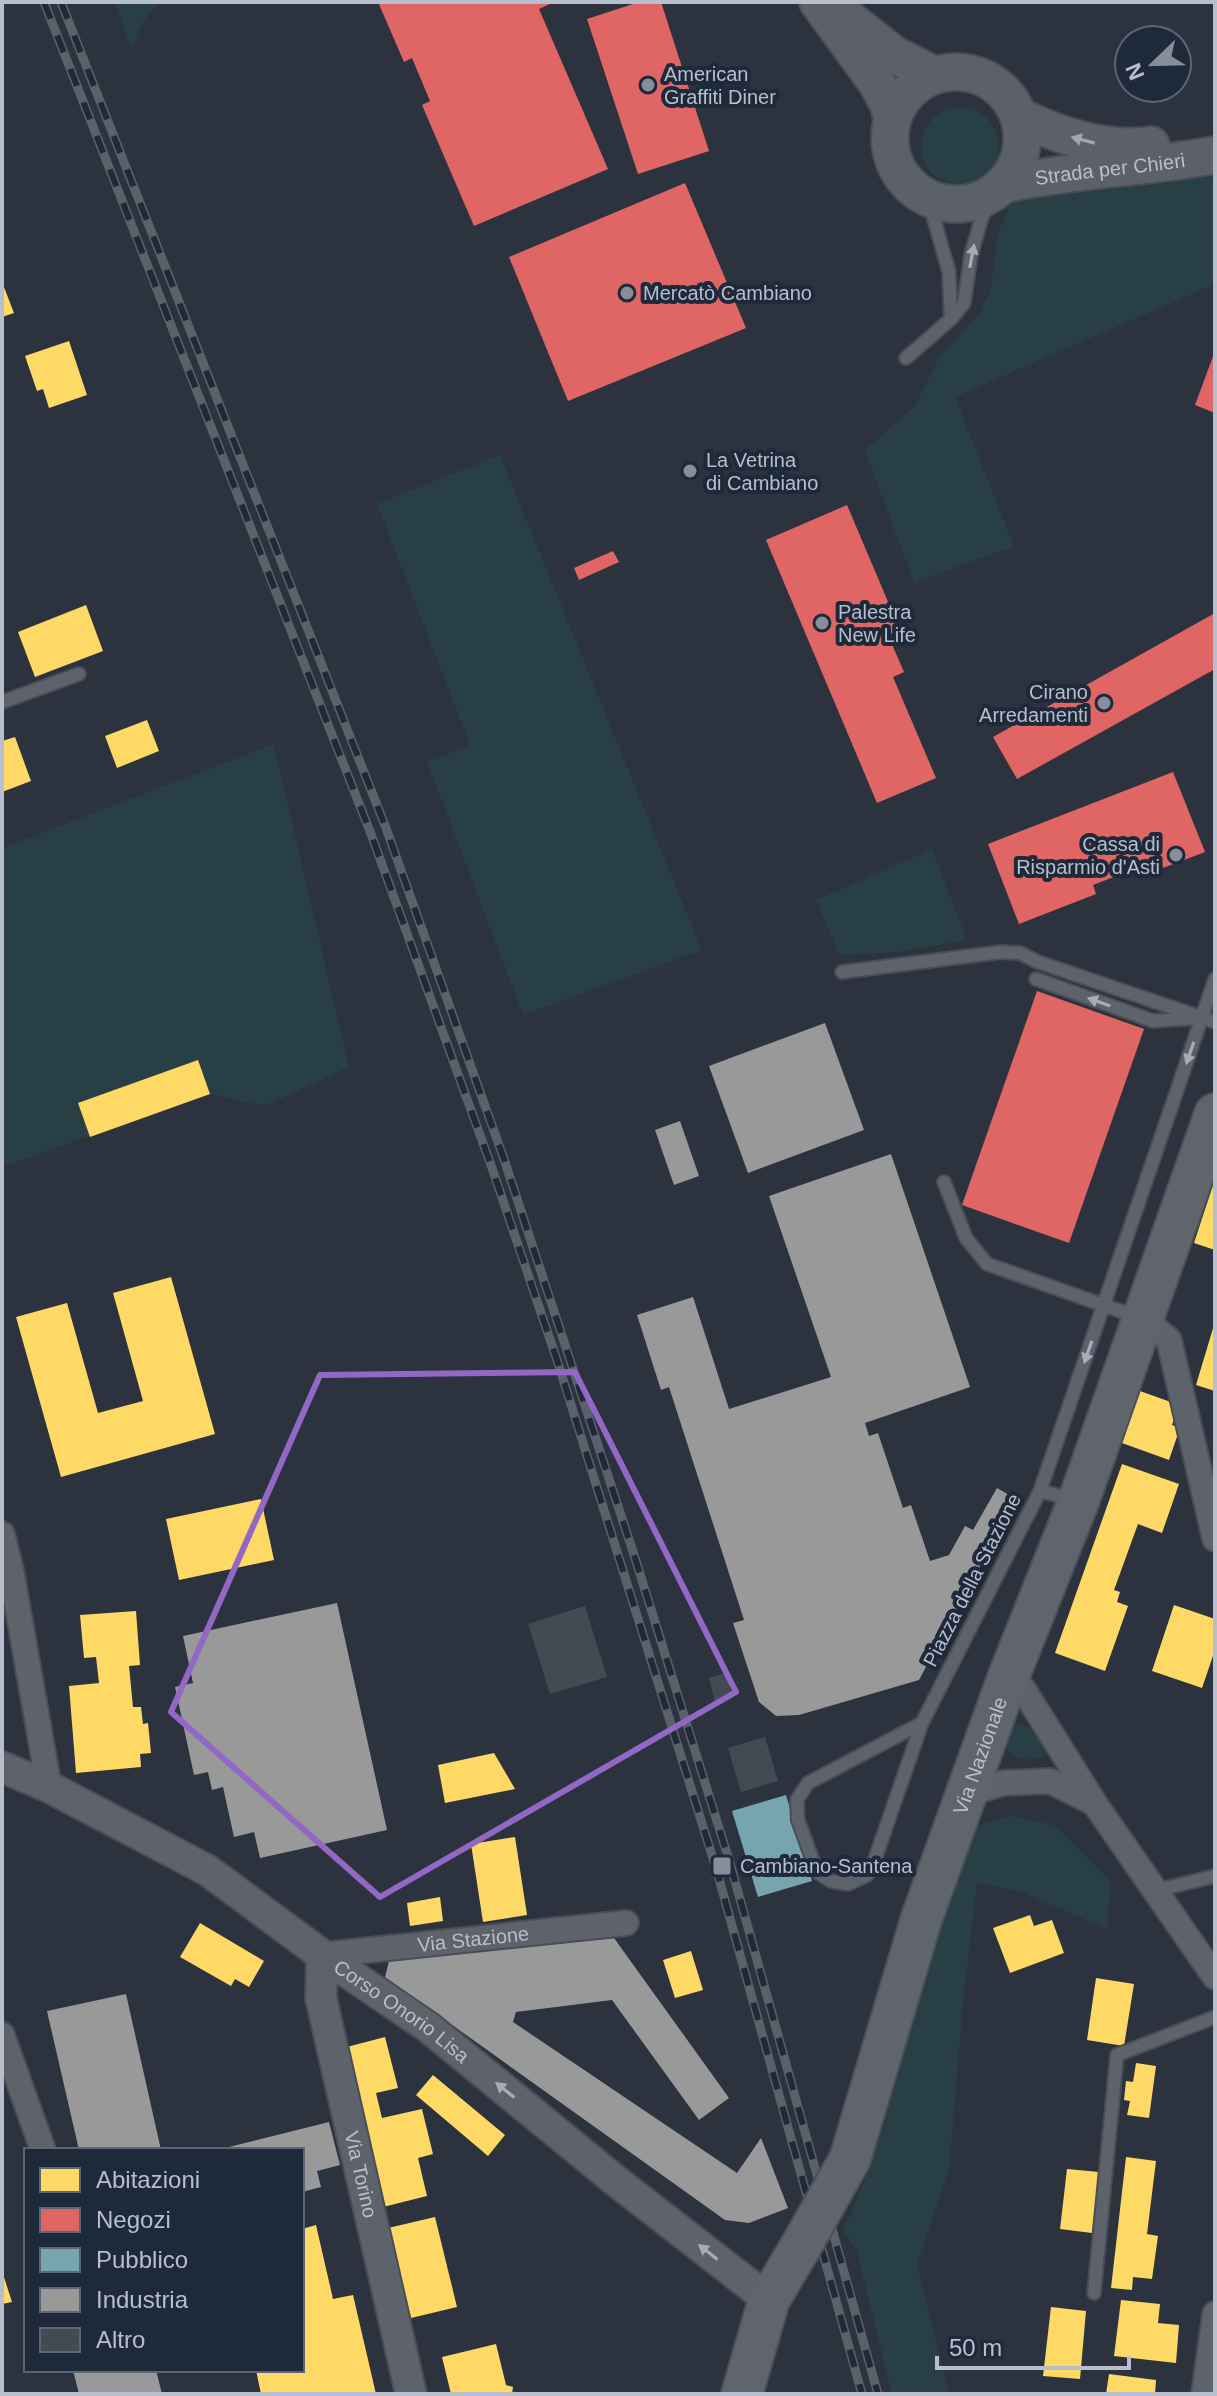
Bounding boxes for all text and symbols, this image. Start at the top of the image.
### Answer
north arrow [1113,24,1193,104]
text: N [1120,59,1150,84]
place label: American Graffiti Diner [664,63,776,108]
marker: American Graffiti Diner [639,76,657,94]
one-way arrow [1071,133,1095,146]
street label: Strada per Chieri [1033,149,1187,189]
one-way arrow [967,243,979,268]
place label: Mercatò Cambiano [643,282,812,304]
marker: Mercatò Cambiano [618,284,636,302]
place label: La Vetrina di Cambiano [706,449,818,494]
marker: La Vetrina di Cambiano [681,462,699,480]
place label: Palestra New Life [838,601,916,646]
marker: Palestra New Life [813,614,831,632]
place label: Cirano Arredamenti [979,681,1088,726]
marker: Cirano Arredamenti [1095,694,1113,712]
place label: Cassa di Risparmio d'Asti [1016,833,1160,878]
marker: Cassa di Risparmio d'Asti [1167,846,1185,864]
one-way arrow [1087,995,1111,1008]
one-way arrow [1183,1041,1195,1065]
one-way arrow [1081,1340,1093,1364]
street label: Piazza della Stazione [919,1490,1025,1670]
street label: Via Nazionale [949,1694,1011,1817]
marker: Cambiano-Santena [711,1855,733,1877]
place label: Cambiano-Santena [740,1855,913,1877]
street label: Via Stazione [416,1922,530,1956]
street label: Corso Onorio Lisa [330,1955,474,2068]
one-way arrow [495,2082,515,2099]
street label: Via Torino [341,2129,382,2220]
legend [24,2148,304,2372]
text: Abitazioni [96,2166,200,2193]
text: Negozi [96,2206,171,2233]
one-way arrow [698,2245,718,2261]
text: Pubblico [96,2246,188,2273]
text: Industria [96,2286,189,2313]
scale bar [937,2320,1129,2370]
text: Altro [96,2326,145,2353]
text: 50 m [949,2334,1002,2361]

